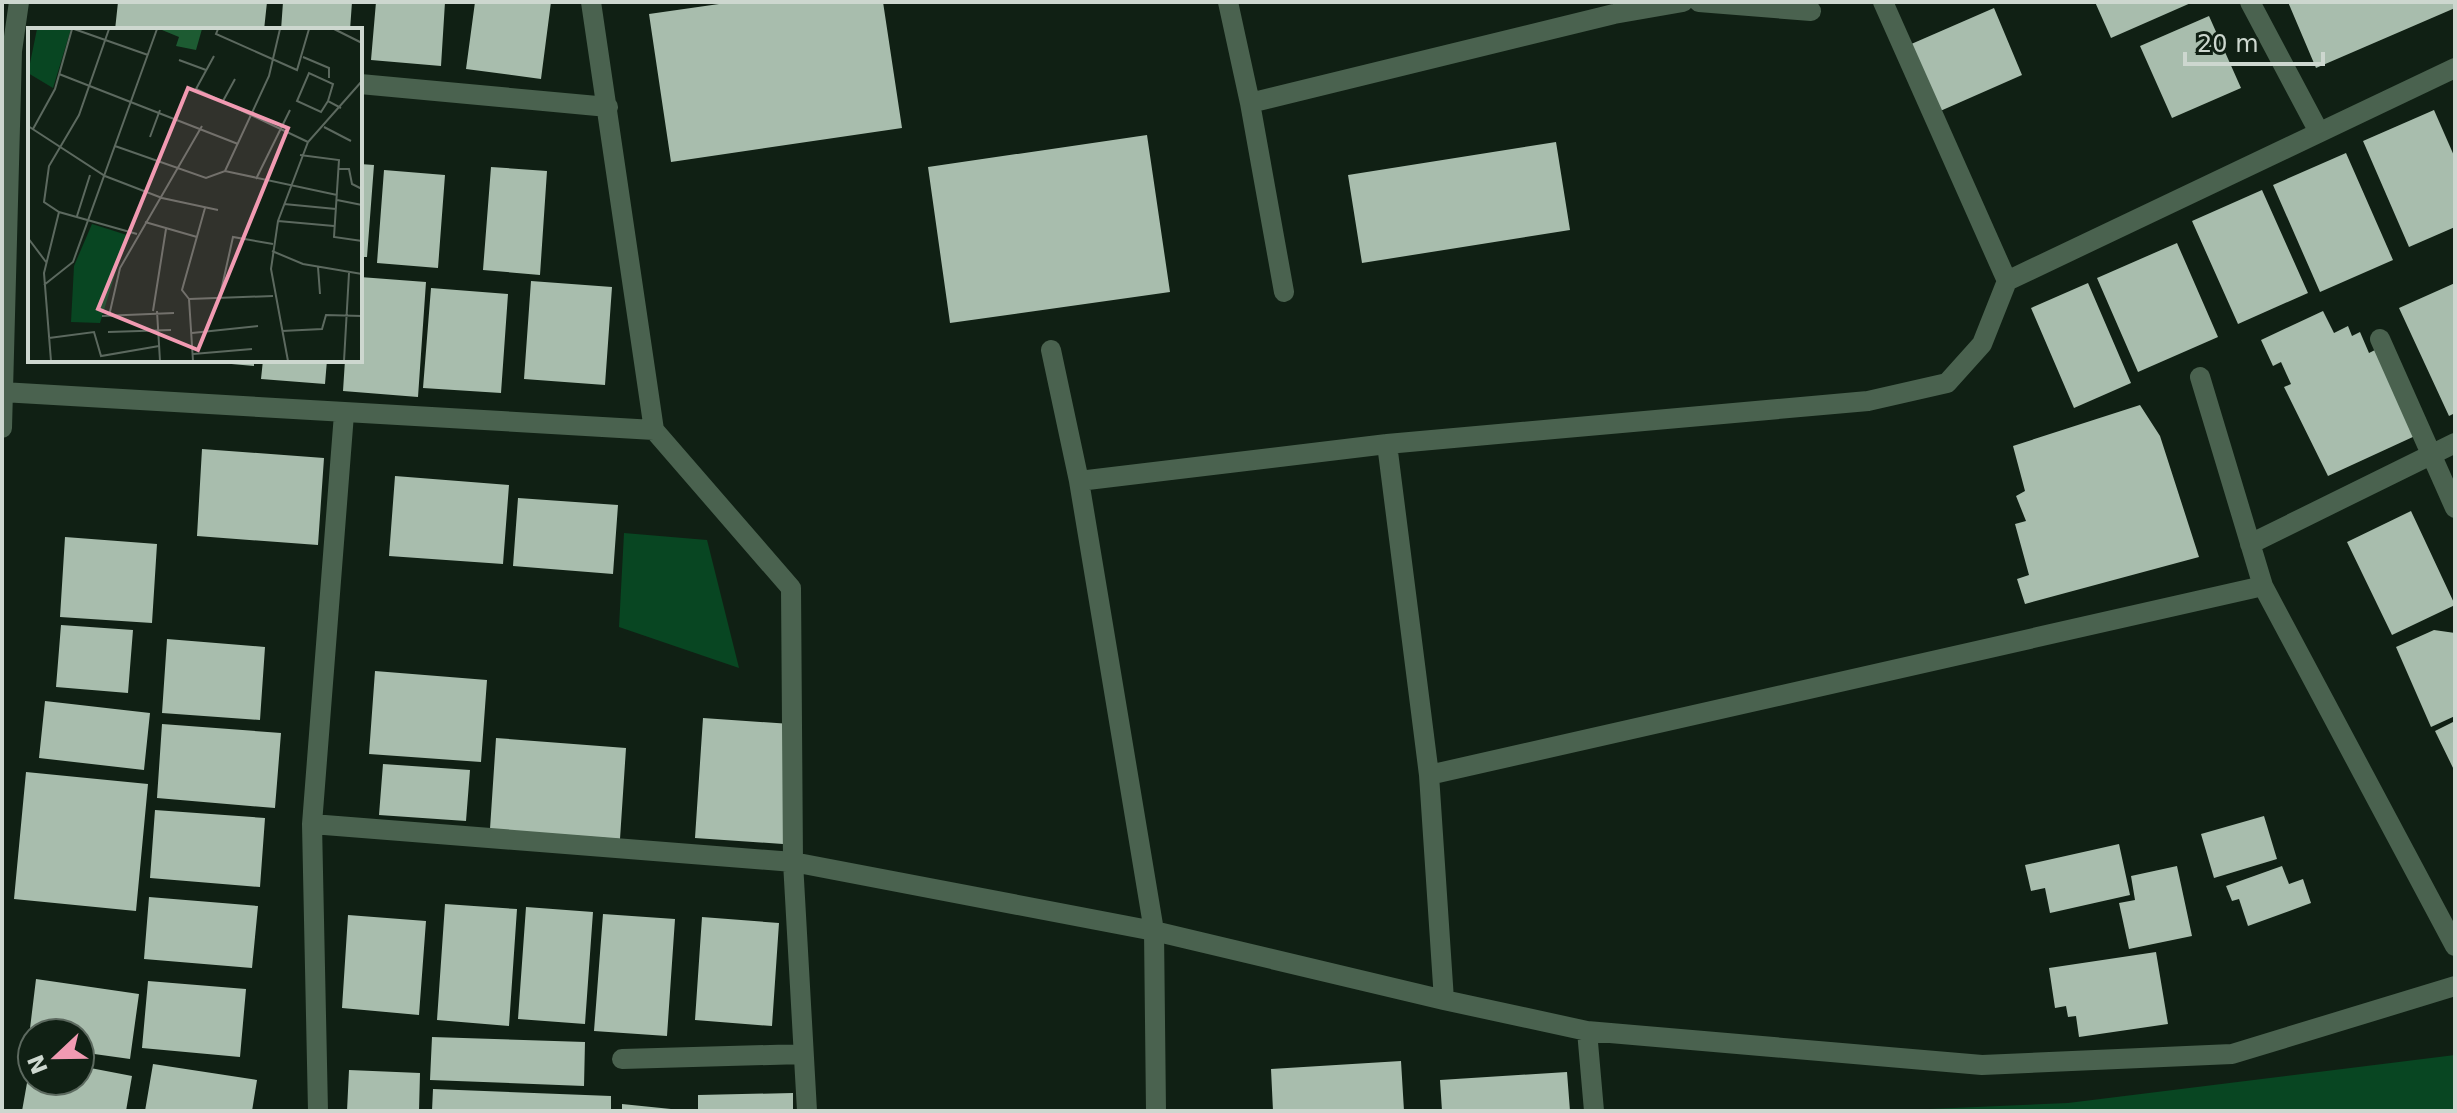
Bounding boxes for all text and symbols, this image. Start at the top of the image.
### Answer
scale bar [2185,16,2323,66]
inset map [28,28,362,362]
text: 20 m [2197,30,2259,58]
north arrow [16,1017,96,1097]
text: N [23,1051,53,1078]

